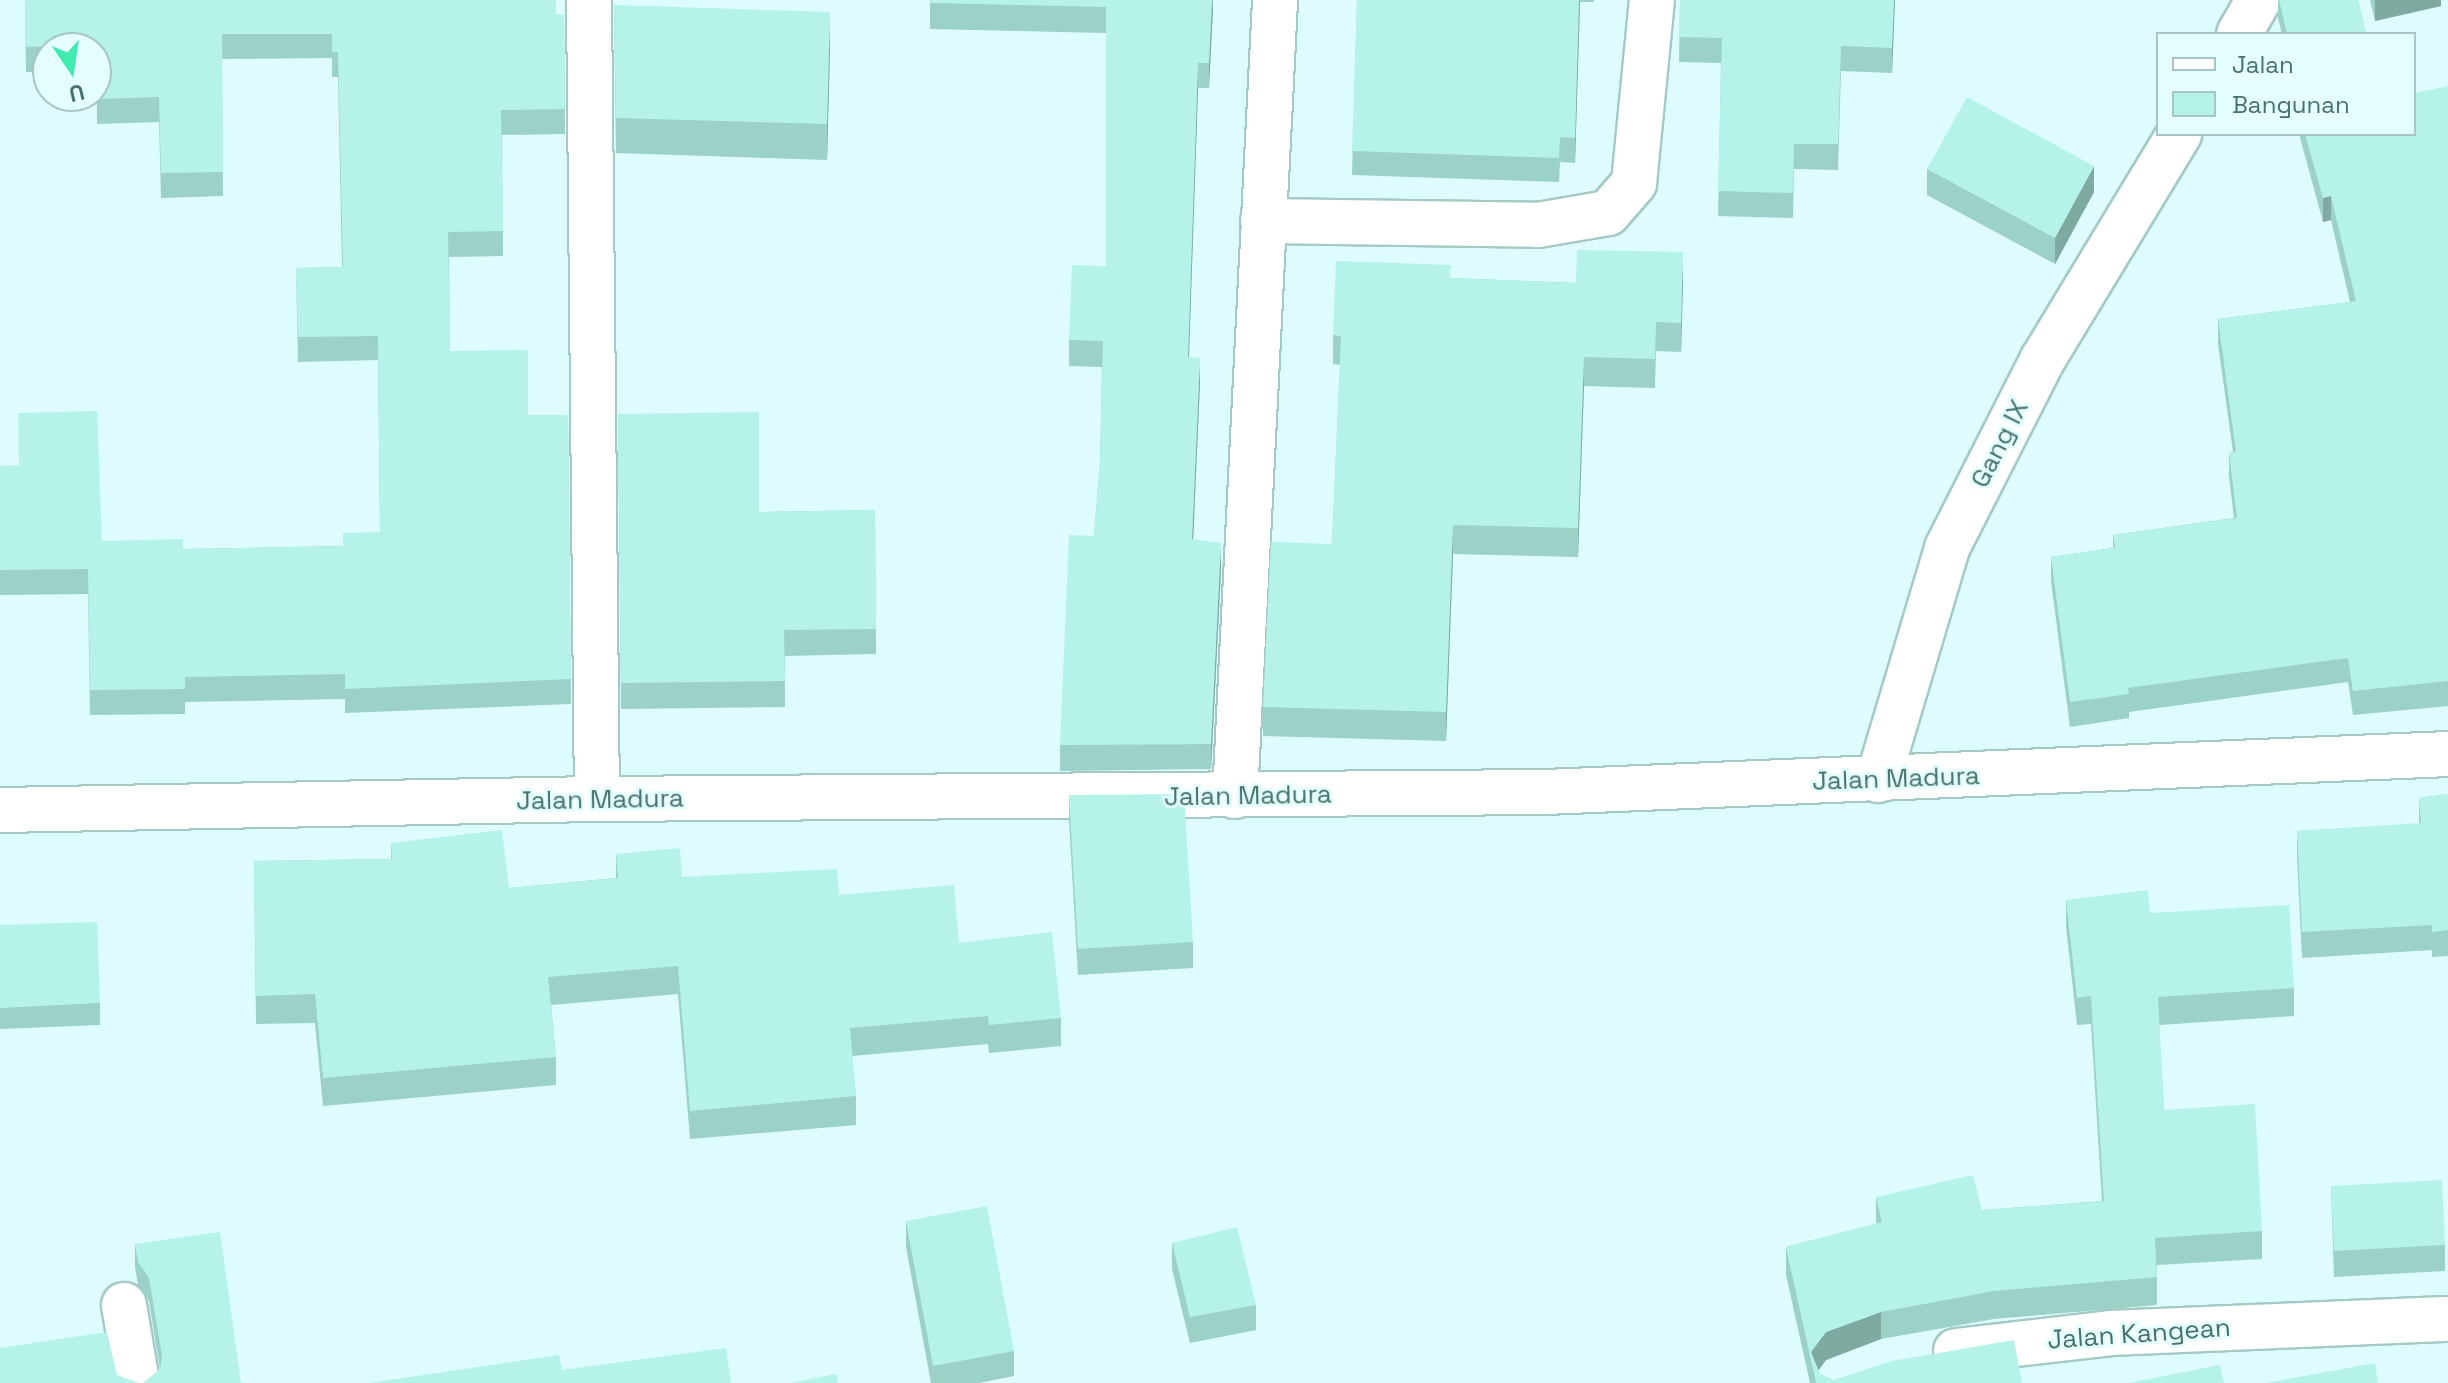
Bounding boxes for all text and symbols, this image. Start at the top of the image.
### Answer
north arrow [32,32,112,112]
legend [2156,32,2416,136]
text: Jalan [2232,49,2294,80]
text: U [67,78,87,109]
text: Bangunan [2232,89,2350,120]
street label: Gang IX [1965,395,2035,493]
street label: Jalan Madura [1812,760,1980,798]
street label: Jalan Madura [1164,779,1332,813]
street label: Jalan Madura [516,783,684,817]
street label: Jalan Kangean [2046,1312,2232,1356]

